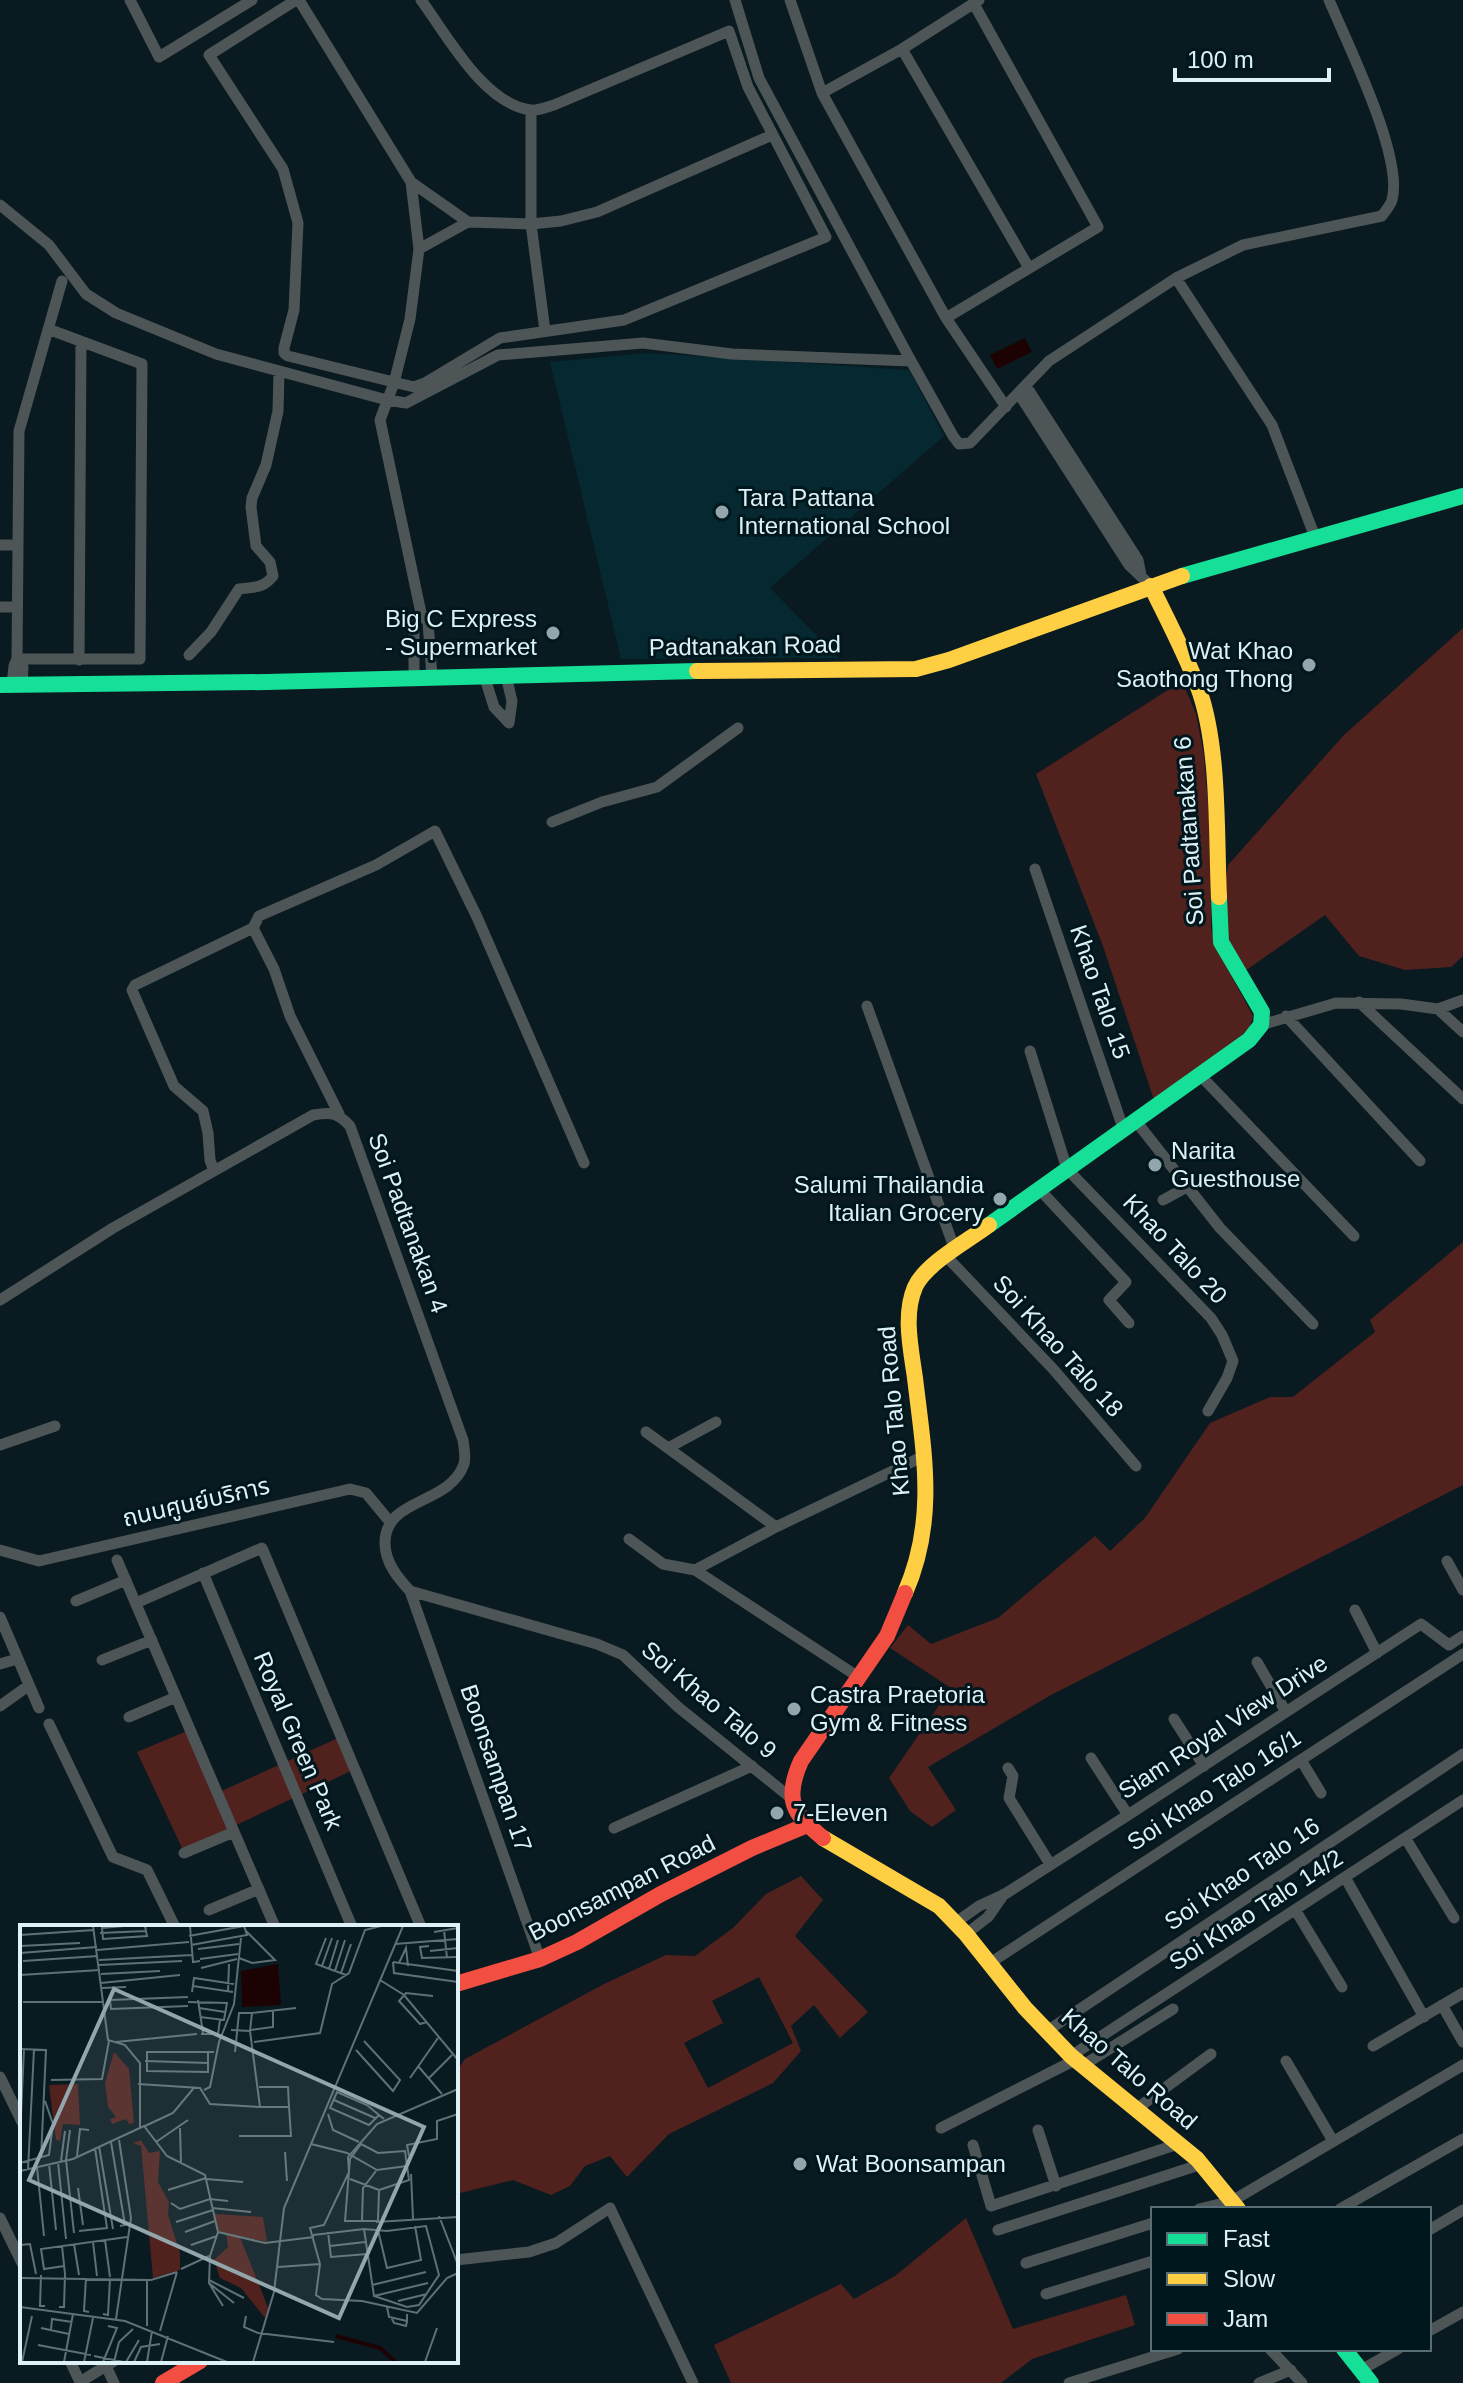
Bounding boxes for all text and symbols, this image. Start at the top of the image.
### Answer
scale bar [1175,32,1329,82]
text: 100 m [1187,46,1254,73]
place label: Tara Pattana International School [738,484,950,539]
marker: Tara Pattana International School [713,503,731,521]
place label: Big C Express - Supermarket [385,605,537,660]
marker: Big C Express - Supermarket [544,624,562,642]
street label: Padtanakan Road [649,630,841,661]
place label: Wat Khao Saothong Thong [1116,637,1293,692]
marker: Wat Khao Saothong Thong [1300,656,1318,674]
street label: Soi Padtanakan 6 [1168,736,1209,926]
street label: Khao Talo 15 [1065,921,1136,1062]
street label: Soi Padtanakan 4 [363,1129,454,1316]
place label: Narita Guesthouse [1171,1137,1300,1192]
marker: Narita Guesthouse [1146,1156,1164,1174]
place label: Salumi Thailandia Italian Grocery [794,1171,985,1226]
street label: Khao Talo 20 [1118,1188,1233,1309]
marker: Salumi Thailandia Italian Grocery [991,1190,1009,1208]
street label: Soi Khao Talo 18 [988,1269,1129,1422]
street label: Khao Talo Road [873,1325,914,1497]
street label: ถนนศูนย์บริการ [120,1471,272,1533]
street label: Soi Khao Talo 9 [636,1635,782,1764]
street label: Royal Green Park [249,1648,349,1835]
street label: Siam Royal View Drive [1113,1649,1332,1804]
street label: Boonsampan 17 [455,1681,538,1855]
place label: Castra Praetoria Gym & Fitness [810,1681,985,1736]
marker: Castra Praetoria Gym & Fitness [785,1700,803,1718]
street label: Soi Khao Talo 16/1 [1122,1724,1305,1856]
place label: 7-Eleven [793,1799,888,1826]
marker: 7-Eleven [768,1804,786,1822]
street label: Soi Khao Talo 16 [1159,1812,1324,1935]
street label: Boonsampan Road [524,1829,719,1946]
street label: Soi Khao Talo 14/2 [1164,1844,1347,1976]
inset map [20,1925,458,2363]
street label: Khao Talo Road [1056,2003,1202,2135]
place label: Wat Boonsampan [816,2150,1006,2177]
marker: Wat Boonsampan [791,2155,809,2173]
legend [1151,2207,1431,2351]
text: Fast [1223,2225,1270,2252]
text: Slow [1223,2265,1276,2292]
text: Jam [1223,2305,1268,2332]

